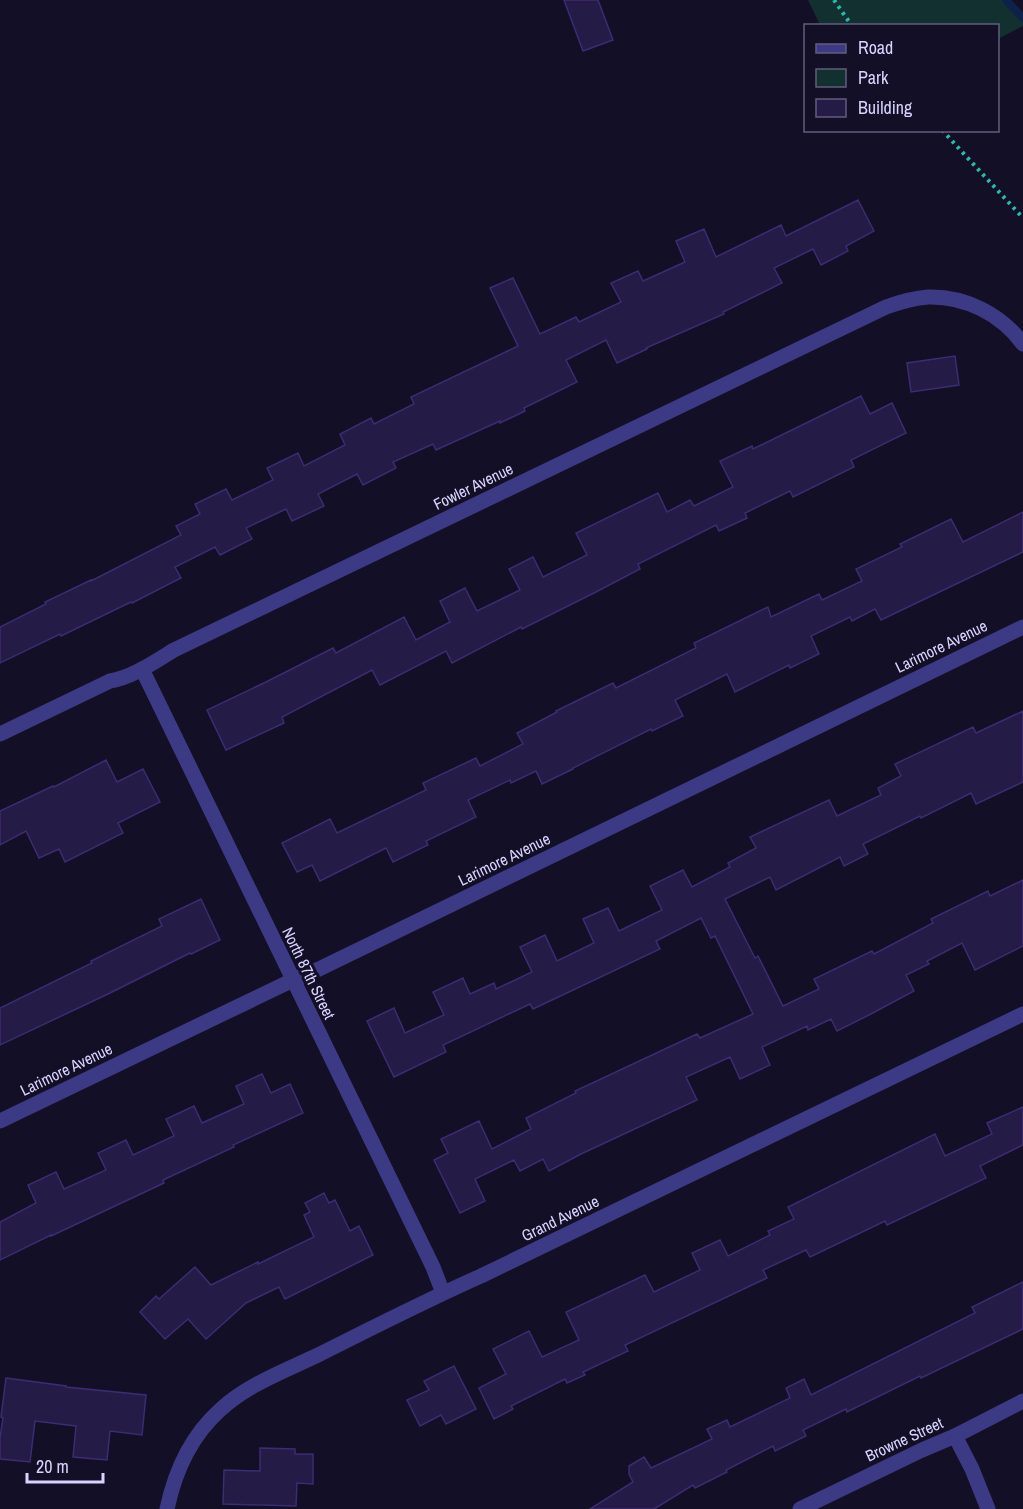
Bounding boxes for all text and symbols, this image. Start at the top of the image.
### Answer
legend [804,24,999,132]
text: Road [858,35,893,60]
text: Park [858,65,889,90]
text: Building [858,95,913,120]
street label: Fowler Avenue [430,457,516,515]
street label: Larimore Avenue [891,614,991,678]
street label: Larimore Avenue [454,827,554,891]
street label: North 87th Street [277,923,341,1023]
street label: Larimore Avenue [16,1037,116,1101]
street label: Grand Avenue [518,1190,602,1246]
street label: Browne Street [862,1411,947,1467]
scale bar [27,1446,104,1484]
text: 20 m [36,1454,69,1479]

